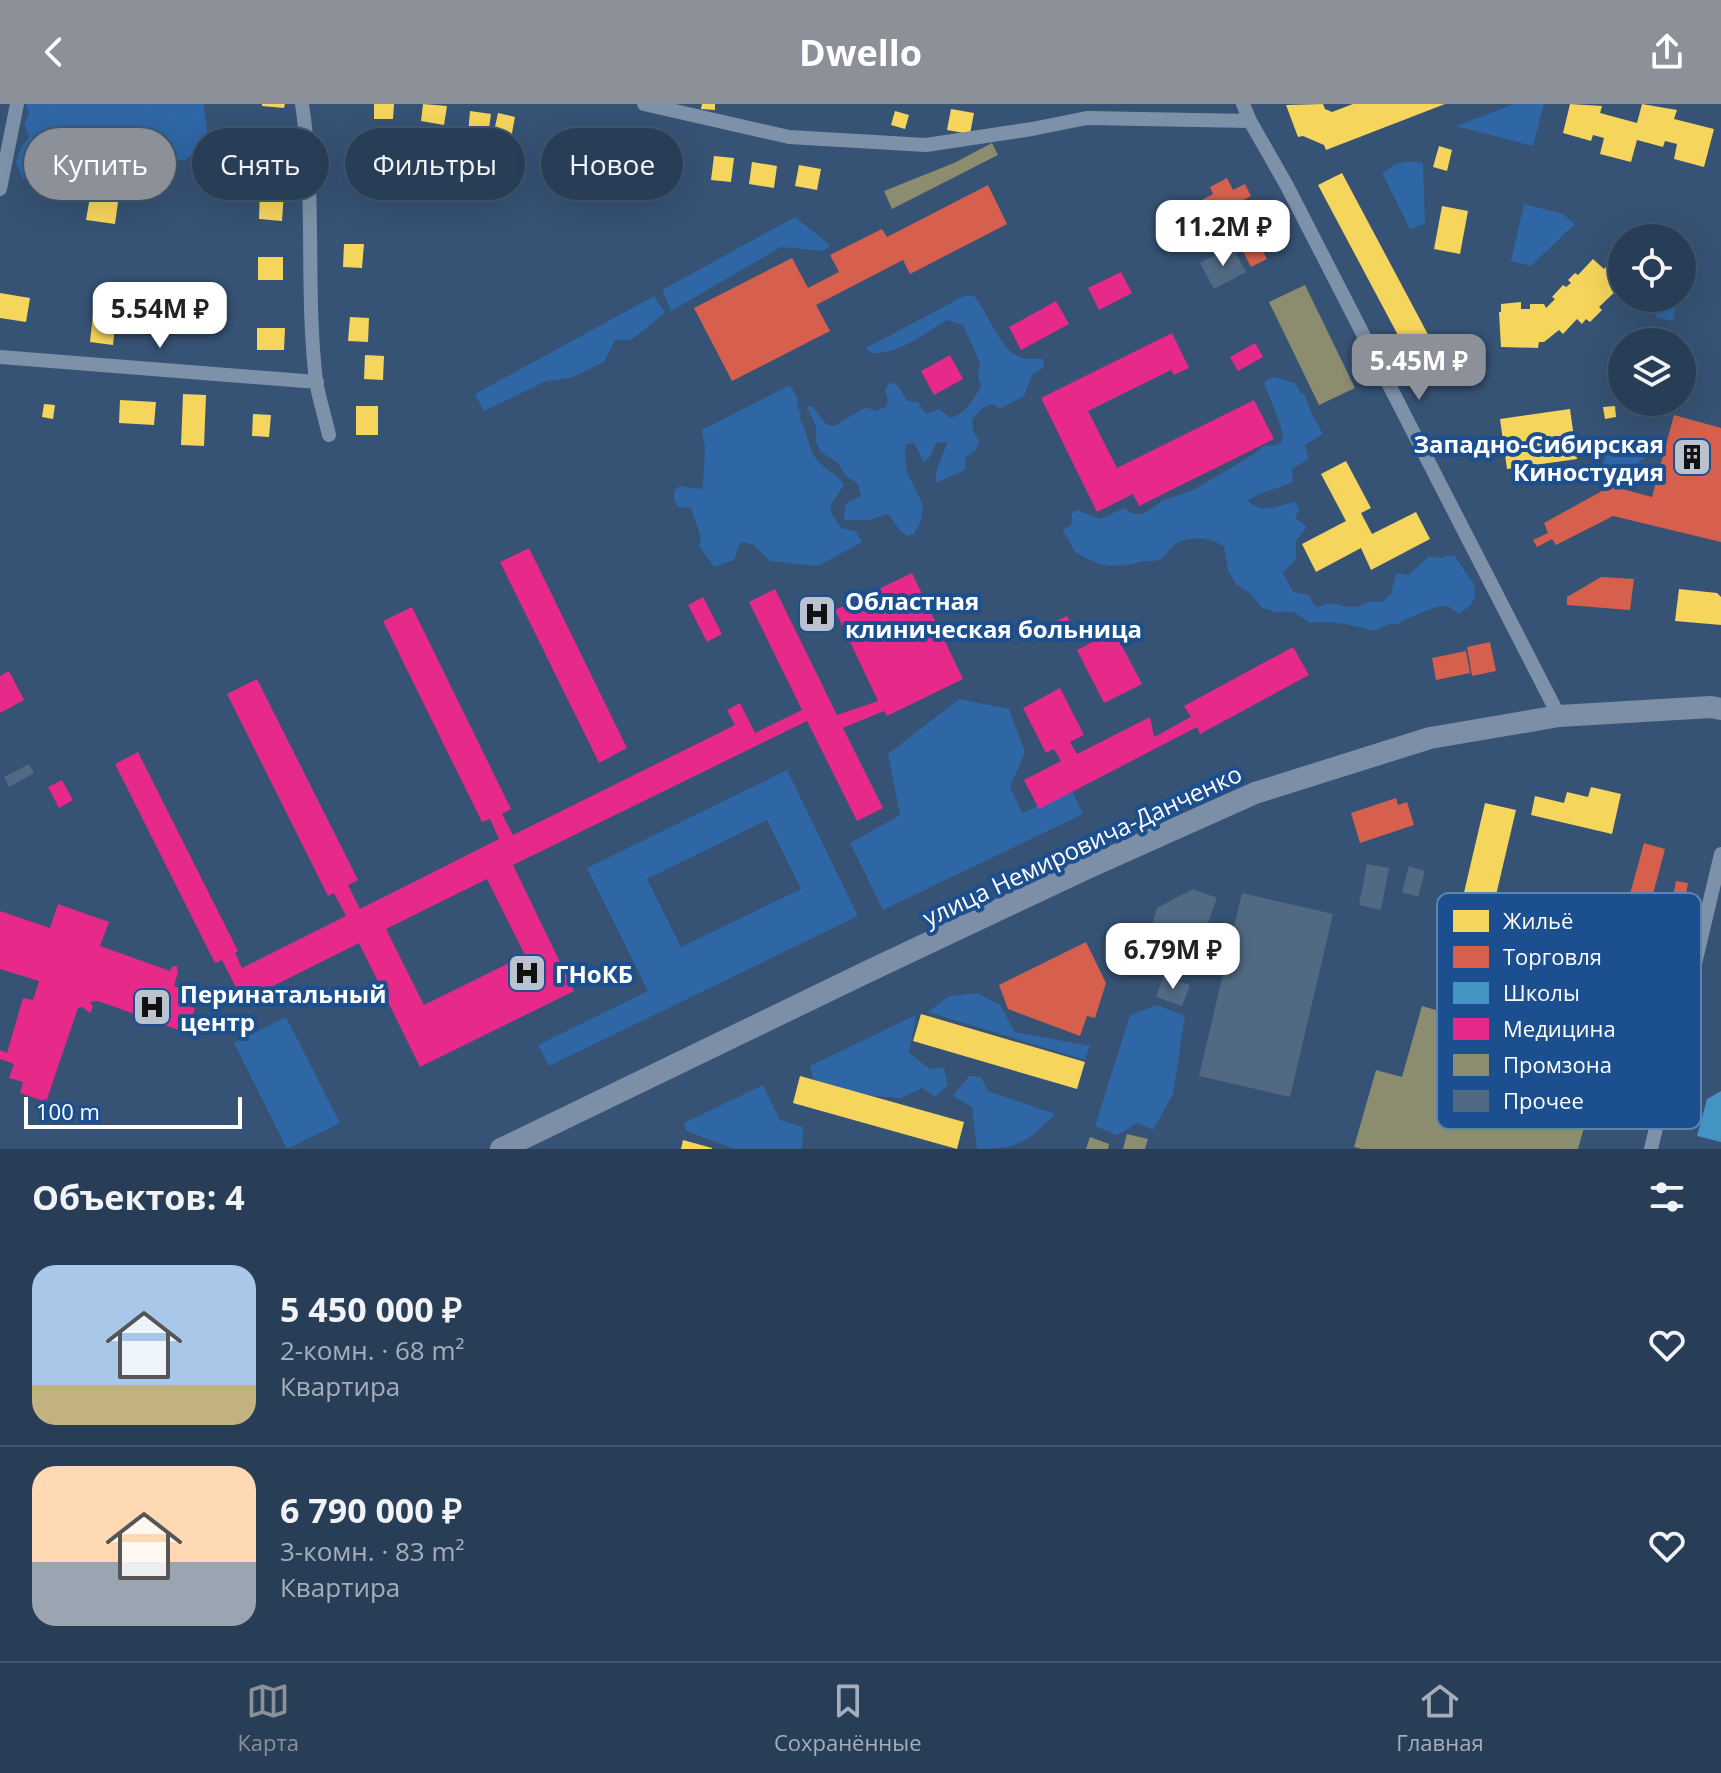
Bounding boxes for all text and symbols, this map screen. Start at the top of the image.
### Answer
text: Dwello [799,28,922,77]
icon: back [32,30,76,74]
icon: share [1645,30,1689,74]
chip: Купить [24,128,176,200]
chip: Снять [192,128,329,200]
chip: Фильтры [345,128,525,200]
chip: Новое [541,128,683,200]
pin: 11.2M ₽ [1149,200,1297,268]
text: 11.2M ₽ [1174,208,1272,244]
map controls [1608,224,1696,416]
button: locate [1608,224,1696,312]
pin: 5.54M ₽ [86,282,234,350]
text: 5.54M ₽ [111,290,209,326]
button: layers [1608,328,1696,416]
pin: 5.45M ₽ [1345,334,1493,402]
text: 5.45M ₽ [1370,342,1468,378]
place label: Западно-Сибирская Киностудия [1414,427,1664,488]
building icon: Западно-Сибирская Киностудия [1671,436,1713,478]
place label: Областная клиническая больница [845,584,1142,645]
hospital icon: Областная клиническая больница [796,593,838,635]
street label: улица Немировича-Данченко [917,756,1247,934]
legend [1437,893,1701,1129]
text: Жильё [1503,905,1573,935]
pin: 6.79M ₽ [1099,923,1247,991]
text: 6.79M ₽ [1124,931,1222,967]
text: Торговля [1503,941,1602,971]
hospital icon: ГНоКБ [506,952,548,994]
place label: ГНоКБ [555,957,633,990]
place label: Перинатальный центр [180,977,386,1038]
text: Школы [1503,977,1580,1007]
hospital icon: Перинатальный центр [131,986,173,1028]
text: Медицина [1503,1013,1616,1043]
text: Промзона [1503,1049,1612,1079]
text: Прочее [1503,1085,1584,1115]
scale bar [24,1093,242,1129]
text: 100 m [36,1096,100,1126]
text: Объектов: 4 [32,1174,245,1220]
icon: filters [1645,1175,1689,1219]
text: 5 450 000 ₽ [280,1286,462,1332]
icon: home [96,1297,192,1393]
icon: heart [1645,1323,1689,1367]
text: 2-комн. · 68 m² [280,1332,465,1368]
text: Квартира [280,1368,400,1404]
text: 6 790 000 ₽ [280,1487,462,1533]
icon: home [96,1498,192,1594]
icon: heart [1645,1524,1689,1568]
text: 3-комн. · 83 m² [280,1533,465,1569]
text: Квартира [280,1569,400,1605]
tab: Карта [237,1679,299,1757]
tab: Сохранённые [774,1679,922,1757]
tab: Главная [1396,1679,1484,1757]

